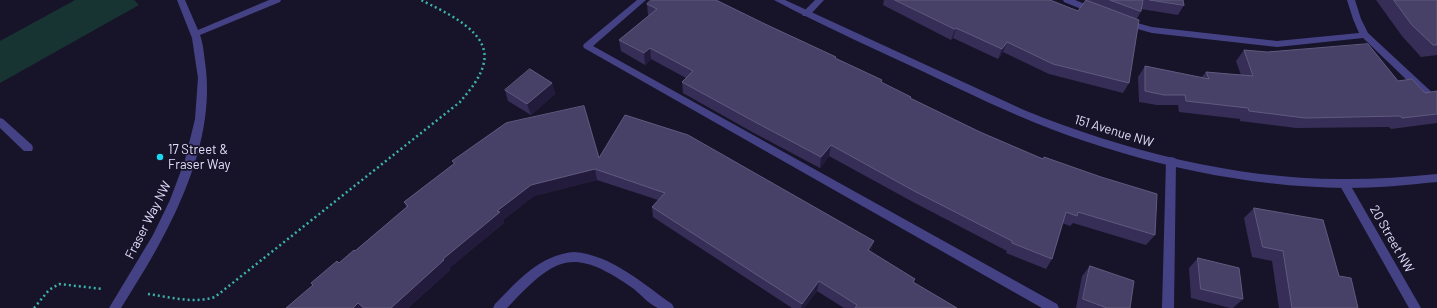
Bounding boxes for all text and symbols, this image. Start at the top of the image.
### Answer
street label: 151 Avenue NW [1072,112,1156,150]
place label: 17 Street & Fraser Way [168,142,230,173]
marker: 17 Street & Fraser Way [155,152,165,162]
street label: Fraser Way NW [122,178,174,262]
street label: 20 Street NW [1366,203,1418,275]

